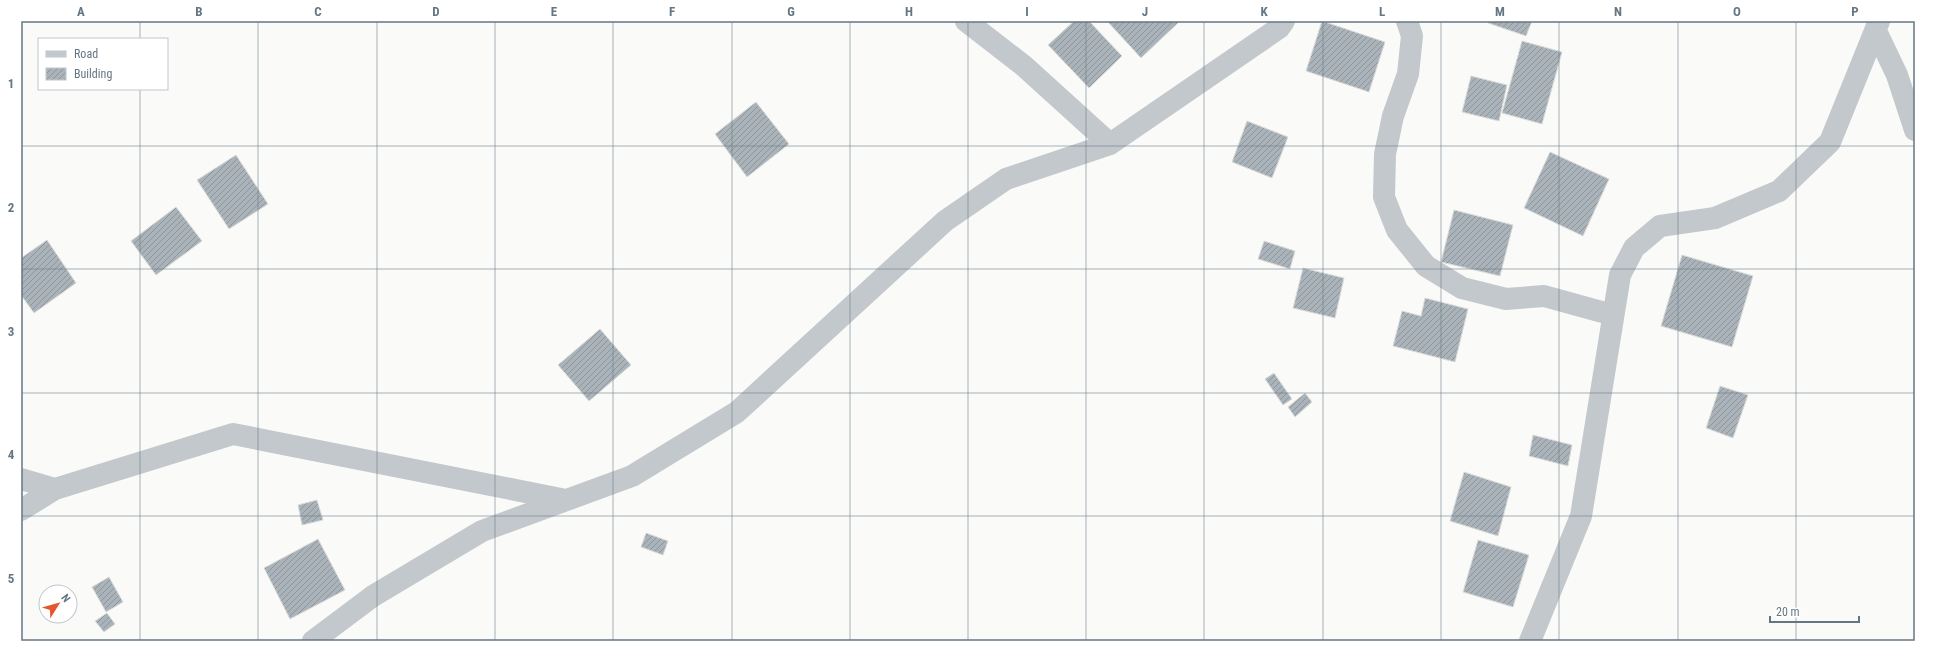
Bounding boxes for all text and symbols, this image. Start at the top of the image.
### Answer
text: A [77,4,85,19]
text: B [195,4,203,19]
text: C [314,4,322,19]
text: D [432,4,440,19]
text: E [551,4,558,19]
text: F [669,4,675,19]
text: G [787,4,795,19]
text: H [905,4,913,19]
text: I [1025,4,1029,19]
text: J [1142,4,1148,19]
text: K [1260,4,1268,19]
text: L [1379,4,1385,19]
text: M [1495,4,1505,19]
text: N [1614,4,1622,19]
text: O [1733,4,1741,19]
text: P [1851,4,1859,19]
legend [38,38,168,90]
text: Road [74,47,98,61]
text: Building [74,67,112,81]
text: 1 [8,76,14,91]
text: 2 [8,200,15,215]
text: 3 [8,324,14,339]
text: 4 [8,447,15,462]
text: 5 [8,571,15,586]
north arrow [38,584,78,624]
text: N [58,592,73,605]
scale bar [1770,598,1859,624]
text: 20 m [1776,605,1800,619]

